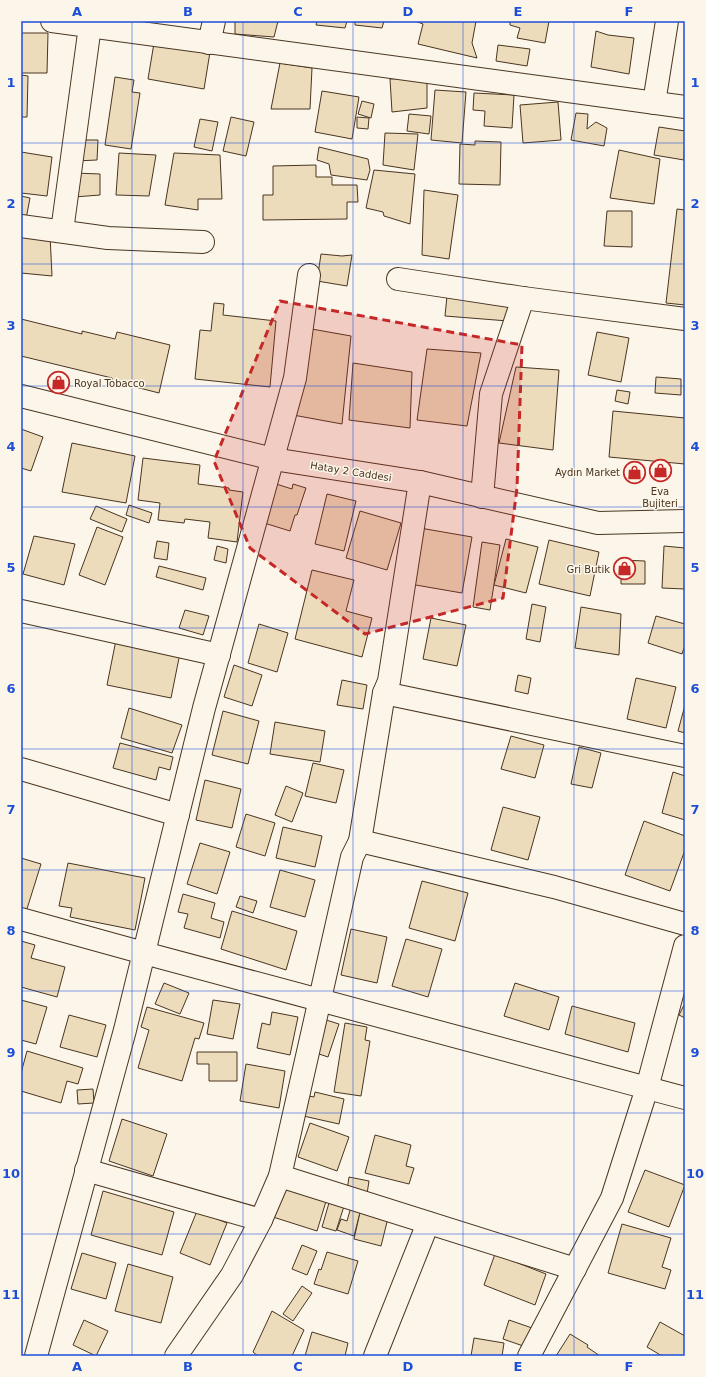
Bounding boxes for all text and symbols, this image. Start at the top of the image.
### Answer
text: A [72,4,82,19]
text: B [183,4,193,19]
text: C [293,4,303,19]
text: D [403,4,414,19]
text: E [514,4,522,19]
text: F [625,4,633,19]
text: 1 [6,75,16,90]
text: 1 [690,75,700,90]
text: 2 [6,196,16,211]
text: 2 [690,196,700,211]
text: 3 [6,318,16,333]
text: 3 [690,318,700,333]
shop icon: Royal Tobacco [45,370,71,396]
place label: Royal Tobacco [74,378,145,389]
text: 4 [6,439,16,454]
text: 4 [690,439,700,454]
shop icon: Eva Bujiteri [647,458,673,484]
shop icon: Aydın Market [622,459,648,485]
street label: Hatay 2 Caddesi [309,460,392,483]
place label: Aydın Market [555,467,620,478]
place label: Eva Bujiteri [642,486,678,509]
shop icon: Gri Butik [612,556,638,582]
text: 5 [6,560,16,575]
text: 5 [690,560,700,575]
place label: Gri Butik [566,564,610,575]
text: 6 [6,681,16,696]
text: 6 [690,681,700,696]
text: 7 [6,802,16,817]
text: 7 [690,802,700,817]
text: 8 [6,923,16,938]
text: 8 [690,923,700,938]
text: 9 [6,1045,16,1060]
text: 9 [690,1045,700,1060]
text: 10 [2,1166,20,1181]
text: 10 [686,1166,704,1181]
text: 11 [2,1287,20,1302]
text: 11 [686,1287,704,1302]
text: A [72,1359,82,1374]
text: B [183,1359,193,1374]
text: C [293,1359,303,1374]
text: D [403,1359,414,1374]
text: E [514,1359,522,1374]
text: F [625,1359,633,1374]

